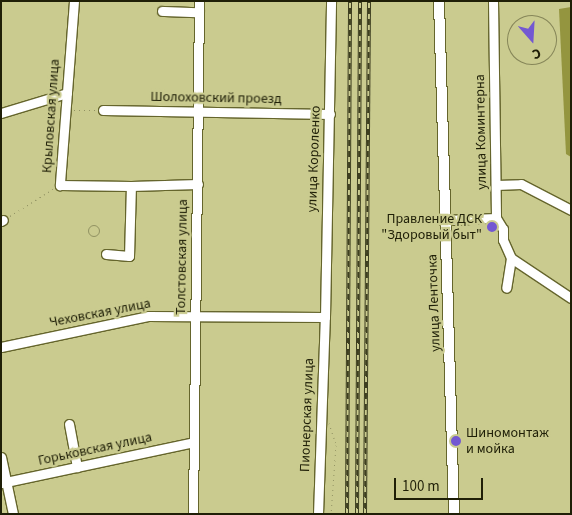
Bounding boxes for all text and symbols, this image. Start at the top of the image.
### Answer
north arrow [507,15,557,65]
text: С [529,42,544,64]
street label: Крыловская улица [39,58,63,174]
street label: улица Коминтерна [472,74,490,190]
street label: Шолоховский проезд [150,88,282,108]
street label: улица Короленко [304,105,324,213]
street label: Толстовская улица [173,199,191,315]
place label: Правление ДСК "Здоровый быт" [381,211,482,243]
marker: Правление ДСК "Здоровый быт" [486,221,498,233]
street label: улица Ленточка [424,254,444,352]
street label: Чеховская улица [48,295,152,331]
street label: Пионерская улица [297,358,317,472]
place label: Шиномонтаж и мойка [466,425,549,458]
street label: Горьковская улица [36,429,154,469]
marker: Шиномонтаж и мойка [450,435,462,447]
scale bar [397,468,486,500]
text: 100 m [402,476,440,497]

